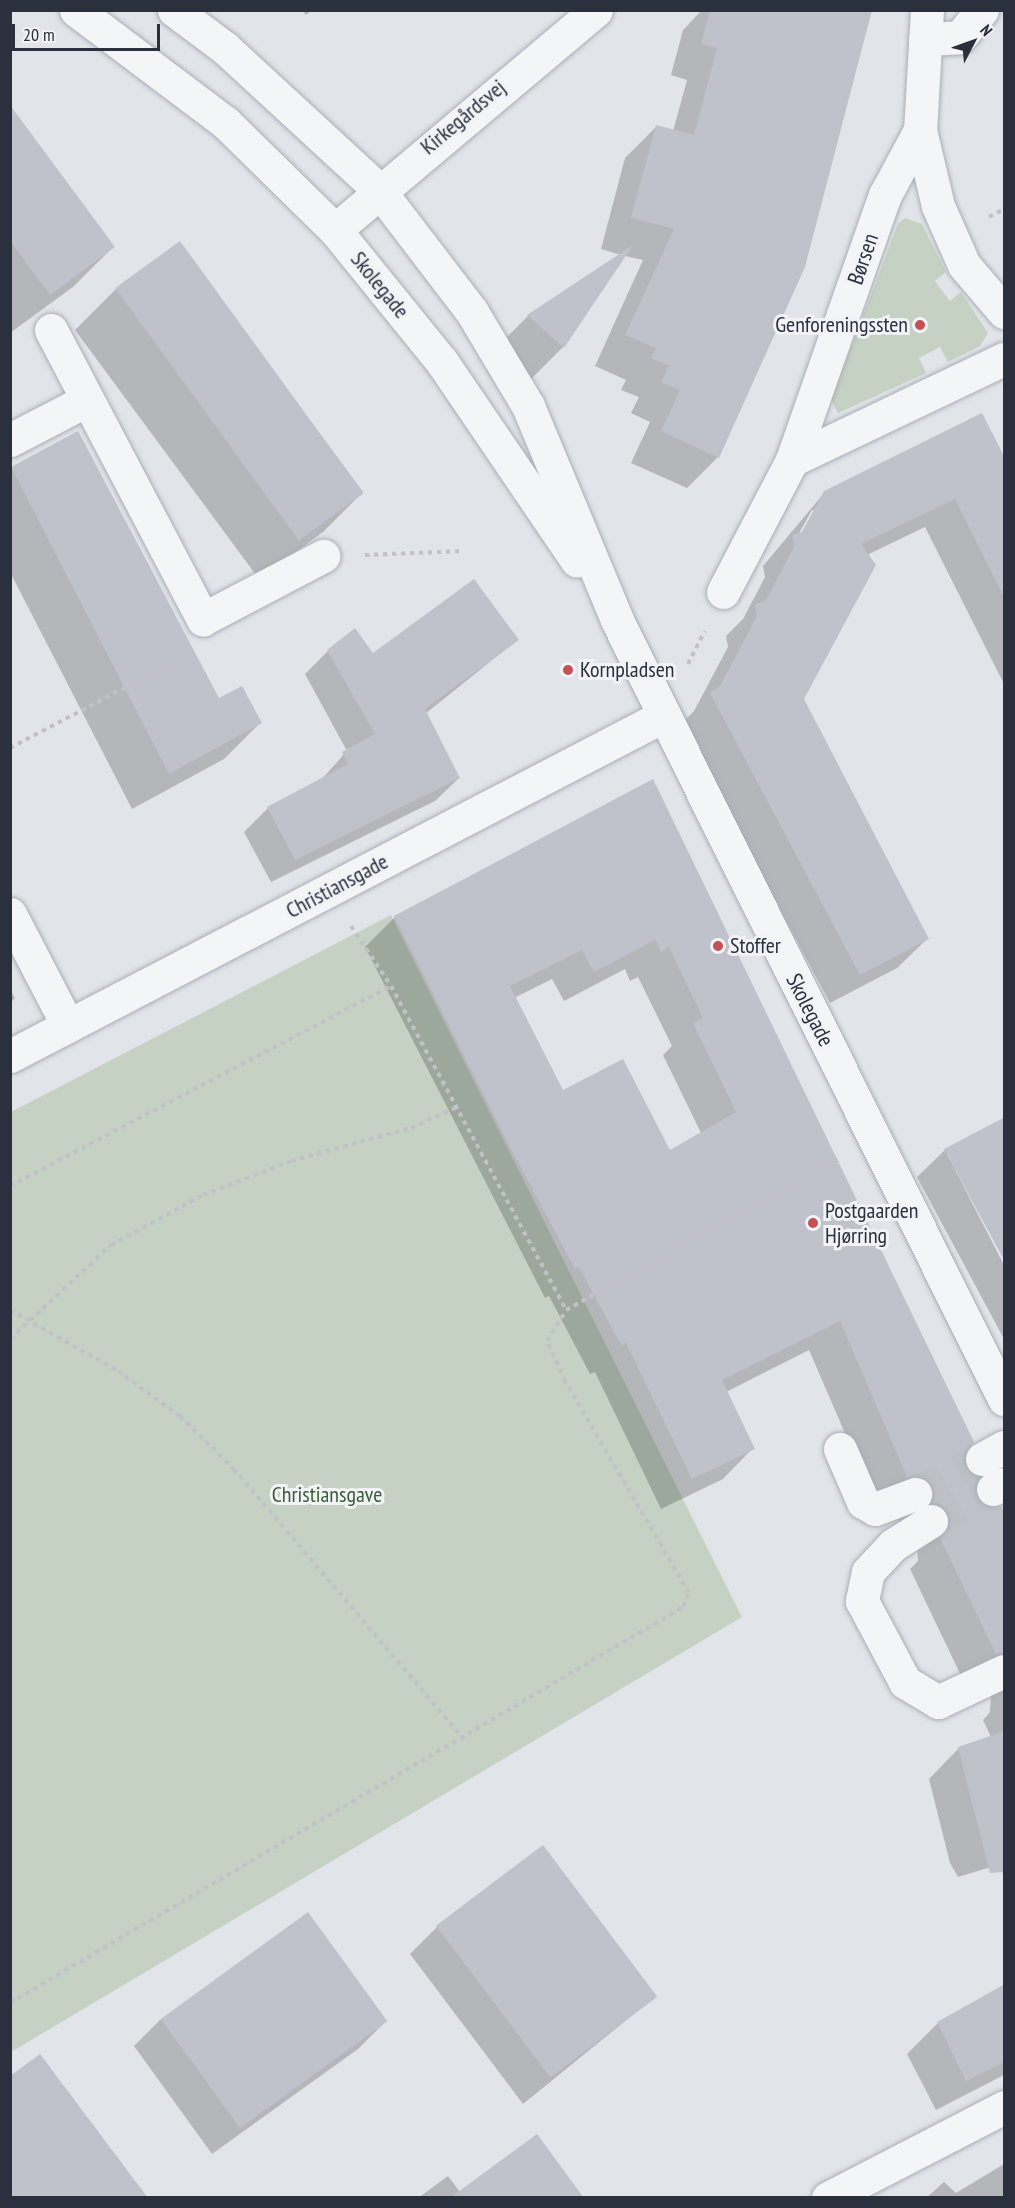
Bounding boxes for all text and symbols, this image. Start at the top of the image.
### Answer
scale bar [15,12,164,50]
north arrow [943,12,1003,72]
text: N [976,20,997,40]
text: 20 m [23,23,55,46]
street label: Kirkegårdsvej [415,74,511,160]
street label: Børsen [842,230,884,288]
street label: Skolegade [345,246,415,324]
place label: Genforeningssten [775,312,908,338]
marker: Genforeningssten [913,318,927,332]
place label: Kornpladsen [580,657,674,683]
marker: Kornpladsen [561,663,575,677]
street label: Christiansgade [282,848,392,924]
place label: Stoffer [730,933,781,959]
marker: Stoffer [711,939,725,953]
street label: Skolegade [780,969,840,1051]
place label: Postgaarden Hjørring [825,1197,918,1248]
marker: Postgaarden Hjørring [806,1216,820,1230]
park label: Christiansgave [272,1482,382,1508]

